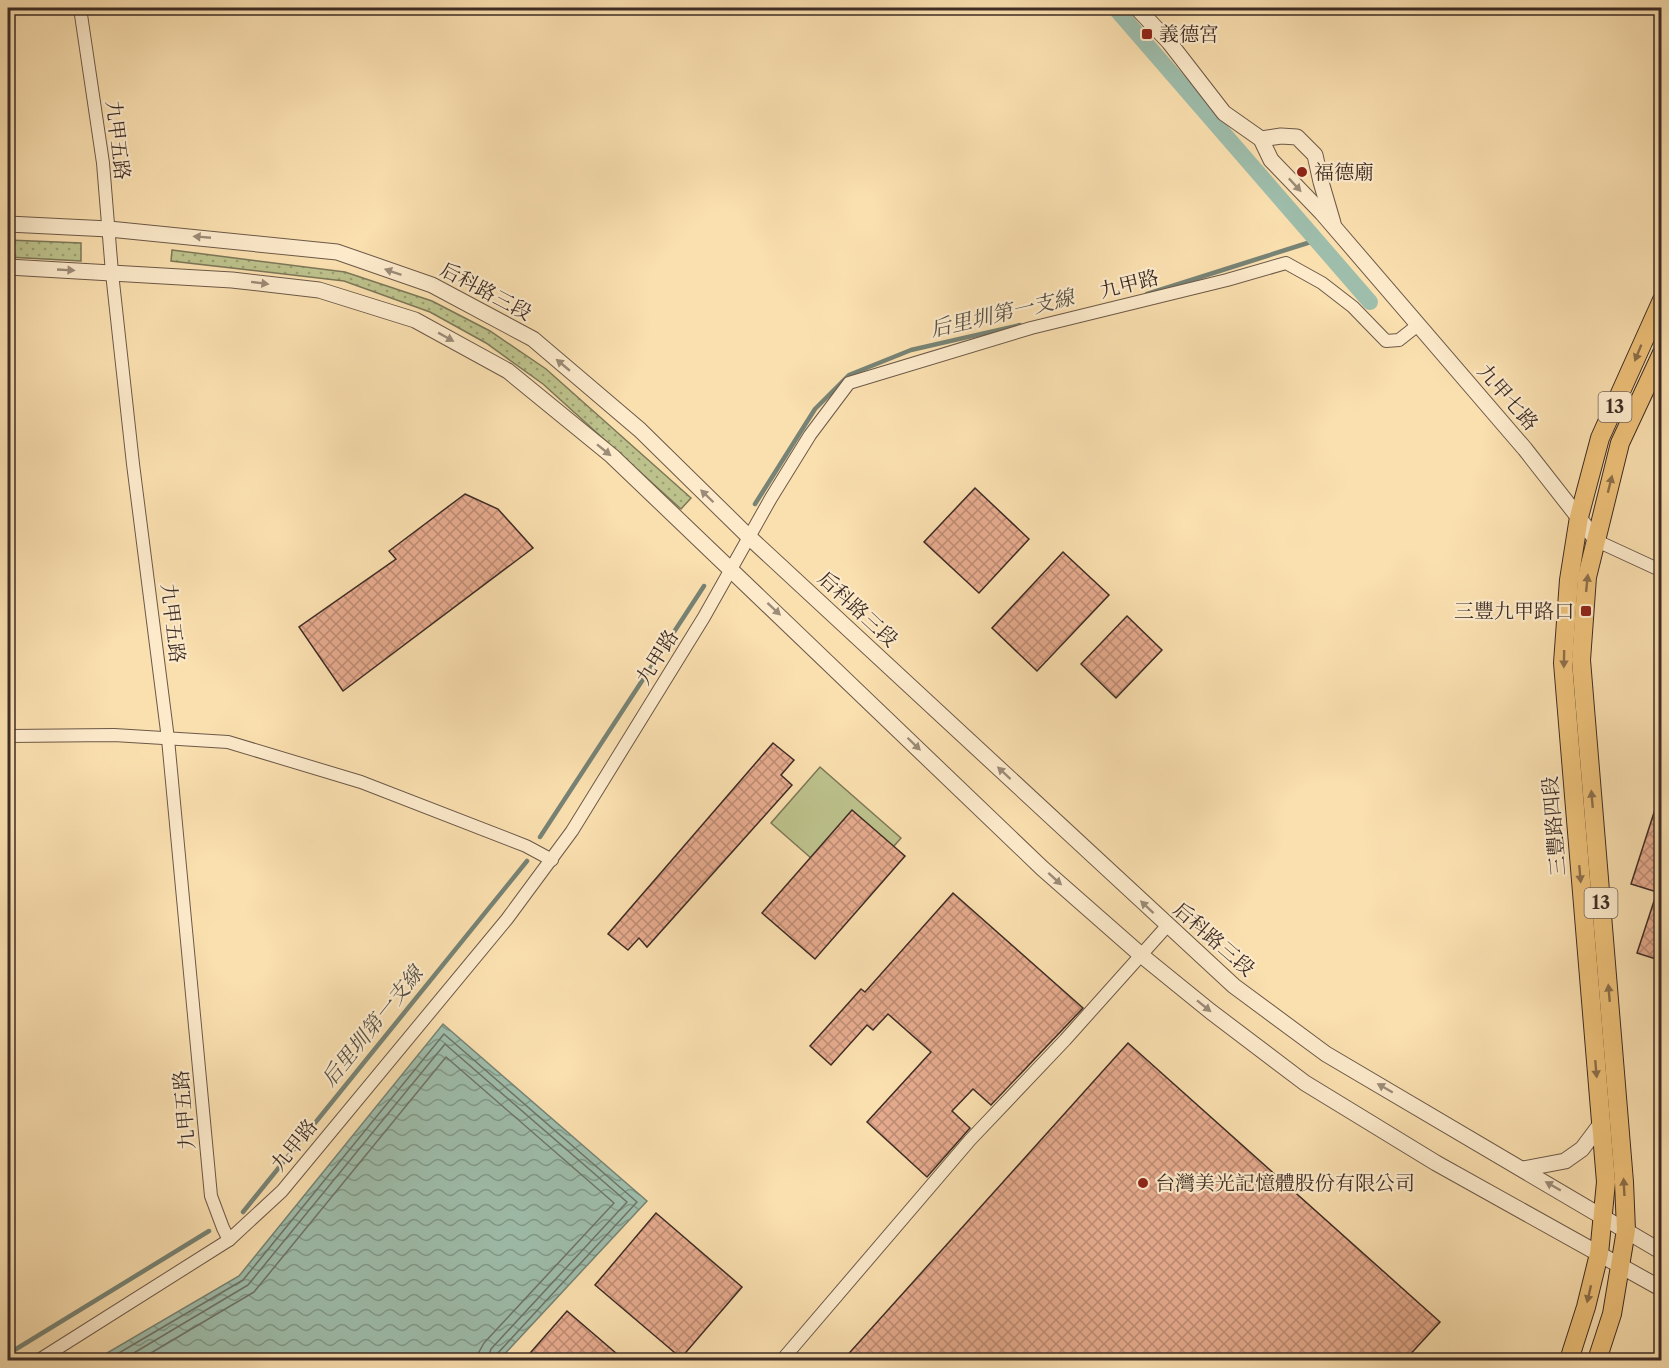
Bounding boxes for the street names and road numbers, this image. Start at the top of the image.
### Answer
street label: 九甲五路 [101,99,135,181]
street label: 后科路三段 [436,257,536,325]
street label: 九甲路 [1097,265,1161,303]
street label: 九甲七路 [1473,359,1543,435]
road number: 13 [1598,392,1632,422]
street label: 后科路三段 [813,566,903,652]
street label: 九甲五路 [156,582,190,664]
street label: 九甲路 [631,625,683,689]
street label: 三豐路四段 [1538,775,1570,877]
road number: 13 [1584,888,1618,918]
street label: 后科路三段 [1168,897,1260,981]
street label: 九甲五路 [169,1069,199,1151]
street label: 九甲路 [266,1114,322,1176]

